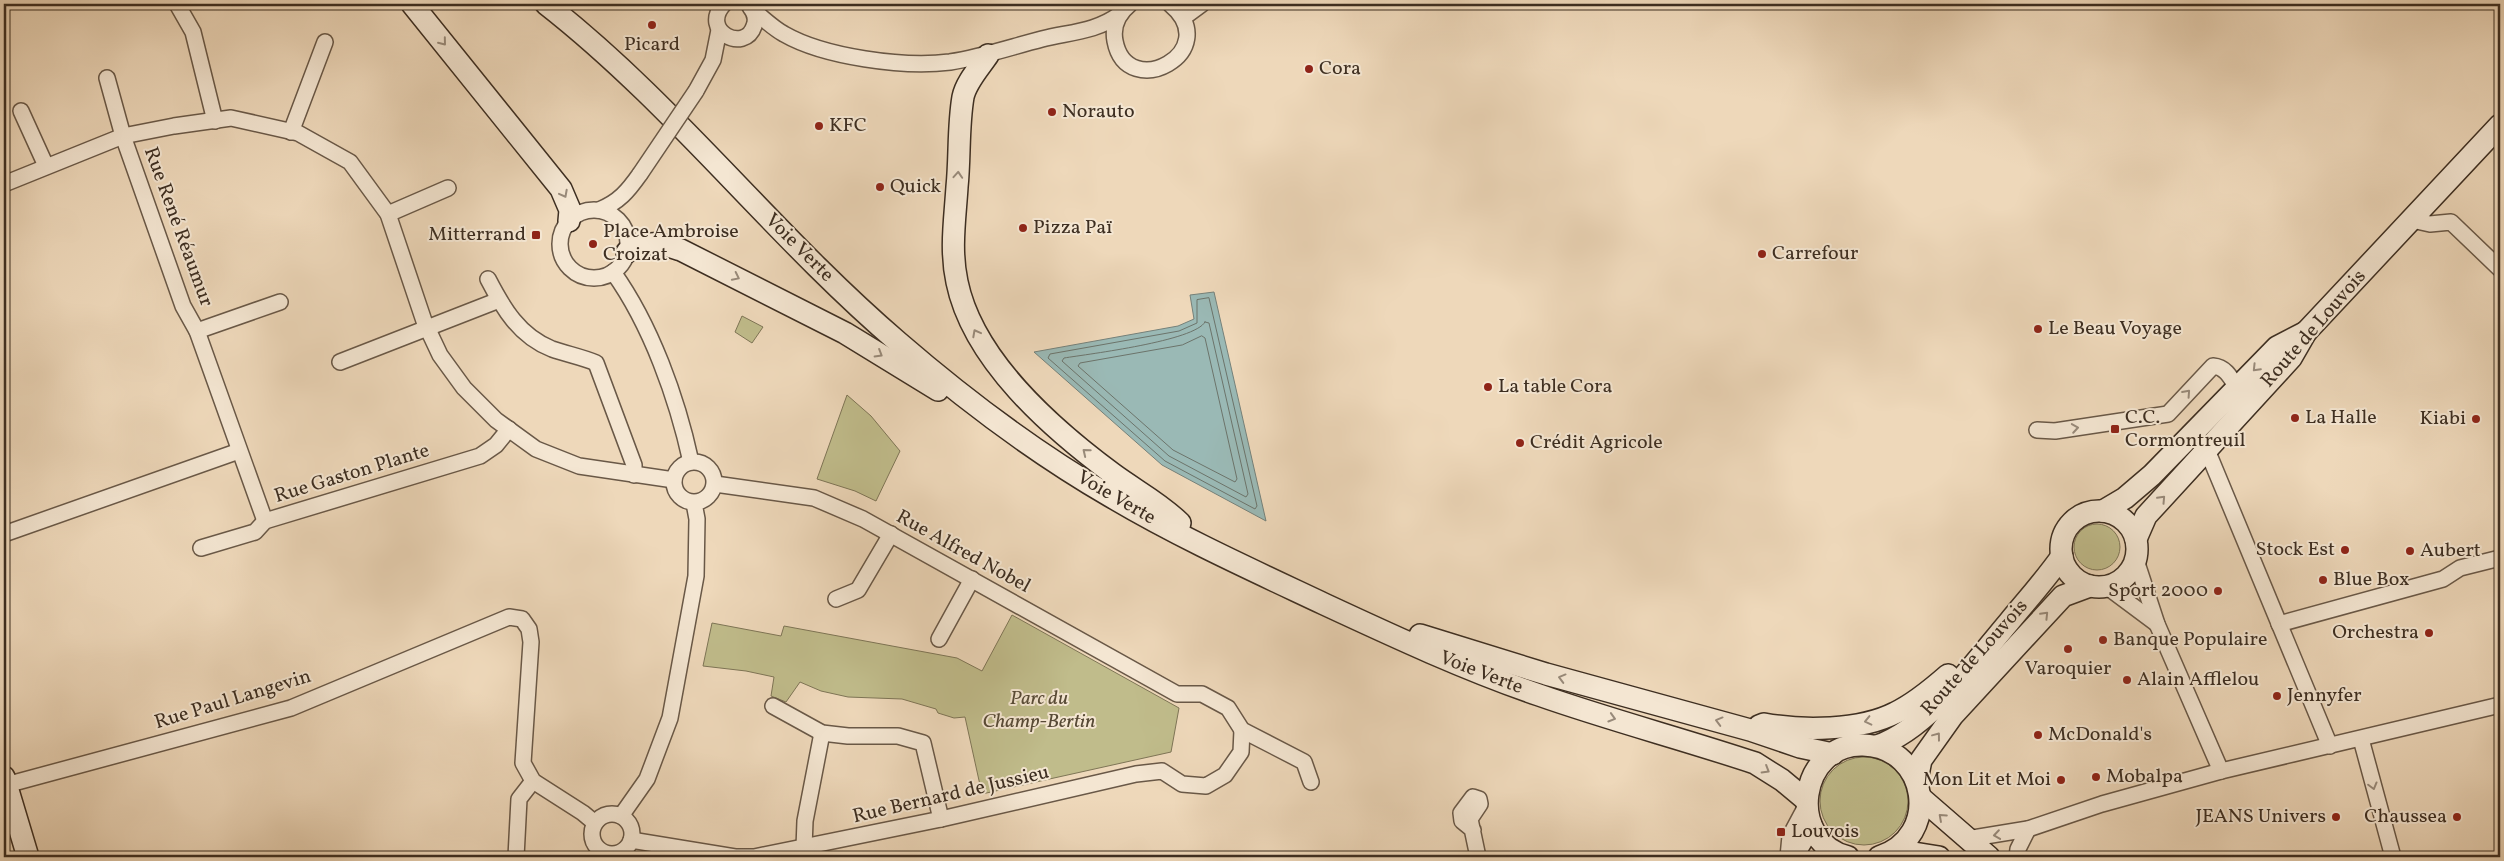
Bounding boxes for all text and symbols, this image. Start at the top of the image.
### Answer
marker: Picard [646,19,658,31]
place label: Picard [624,31,680,59]
one-way arrow [437,36,446,46]
place label: Cora [1319,55,1361,83]
marker: Cora [1303,63,1315,75]
place label: Norauto [1062,98,1135,126]
marker: Norauto [1046,106,1058,118]
place label: KFC [829,112,867,140]
marker: KFC [813,120,825,132]
street label: Rue René Réaumur [136,143,220,311]
one-way arrow [953,171,964,179]
place label: Quick [890,173,941,201]
marker: Quick [874,181,886,193]
one-way arrow [558,189,568,198]
street label: Voie Verte [758,207,840,289]
place label: Pizza Paï [1033,214,1112,242]
place label: Place Ambroise Croizat [603,218,739,269]
place label: Mitterrand [428,221,526,249]
marker: Pizza Paï [1017,222,1029,234]
marker: Mitterrand [530,229,542,241]
marker: Place Ambroise Croizat [587,238,599,250]
place label: Carrefour [1772,240,1858,268]
marker: Carrefour [1756,248,1768,260]
street label: Route de Louvois [2255,264,2373,394]
one-way arrow [731,271,740,281]
place label: Le Beau Voyage [2048,315,2182,343]
marker: Le Beau Voyage [2032,323,2044,335]
one-way arrow [973,329,983,338]
one-way arrow [874,347,883,357]
one-way arrow [2253,363,2262,372]
place label: La table Cora [1498,373,1612,401]
marker: La table Cora [1482,381,1494,393]
one-way arrow [2181,389,2190,398]
place label: C.C. Cormontreuil [2125,404,2246,455]
place label: La Halle [2305,404,2377,432]
place label: Kiabi [2420,405,2466,433]
marker: La Halle [2289,412,2301,424]
marker: Kiabi [2470,413,2482,425]
one-way arrow [2071,423,2079,434]
marker: C.C. Cormontreuil [2109,423,2121,435]
place label: Crédit Agricole [1530,429,1663,457]
street label: Rue Gaston Plante [271,437,433,511]
marker: Crédit Agricole [1514,437,1526,449]
one-way arrow [1083,449,1092,457]
street label: Voie Verte [1071,464,1161,532]
one-way arrow [2156,495,2165,504]
street label: Rue Alfred Nobel [891,503,1035,601]
place label: Stock Est [2256,536,2335,564]
place label: Aubert [2420,537,2481,565]
marker: Stock Est [2339,544,2351,556]
marker: Aubert [2404,545,2416,557]
place label: Blue Box [2333,566,2409,594]
marker: Blue Box [2317,574,2329,586]
place label: Sport 2000 [2108,577,2208,605]
marker: Sport 2000 [2212,585,2224,597]
street label: Route de Louvois [1915,594,2035,722]
one-way arrow [2039,612,2048,621]
place label: Orchestra [2332,619,2419,647]
place label: Banque Populaire [2113,626,2267,654]
marker: Orchestra [2423,627,2435,639]
marker: Banque Populaire [2097,634,2109,646]
marker: Varoquier [2062,643,2074,655]
street label: Voie Verte [1435,644,1527,702]
place label: Varoquier [2025,655,2111,683]
street label: Rue Paul Langevin [151,663,315,737]
place label: Alain Afflelou [2137,666,2259,694]
one-way arrow [1559,674,1567,684]
marker: Alain Afflelou [2121,674,2133,686]
place label: Jennyfer [2287,682,2362,710]
park label: Parc du Champ-Bertin [983,685,1095,736]
marker: Jennyfer [2271,690,2283,702]
one-way arrow [1607,712,1616,722]
one-way arrow [1864,715,1873,726]
one-way arrow [1716,717,1724,727]
place label: McDonald's [2048,721,2152,749]
marker: McDonald's [2032,729,2044,741]
one-way arrow [1931,733,1939,742]
street label: Rue Bernard de Jussieu [850,759,1052,831]
one-way arrow [1760,763,1769,773]
place label: Mobalpa [2106,763,2183,791]
place label: Mon Lit et Moi [1923,766,2051,794]
marker: Mobalpa [2090,771,2102,783]
marker: Mon Lit et Moi [2055,774,2067,786]
one-way arrow [2368,781,2378,789]
place label: JEANS Univers [2195,803,2326,831]
place label: Chaussea [2364,803,2447,831]
marker: JEANS Univers [2330,811,2342,823]
marker: Chaussea [2451,811,2463,823]
one-way arrow [1938,814,1947,823]
place label: Louvois [1791,818,1859,846]
marker: Louvois [1775,826,1787,838]
one-way arrow [1993,829,2001,840]

